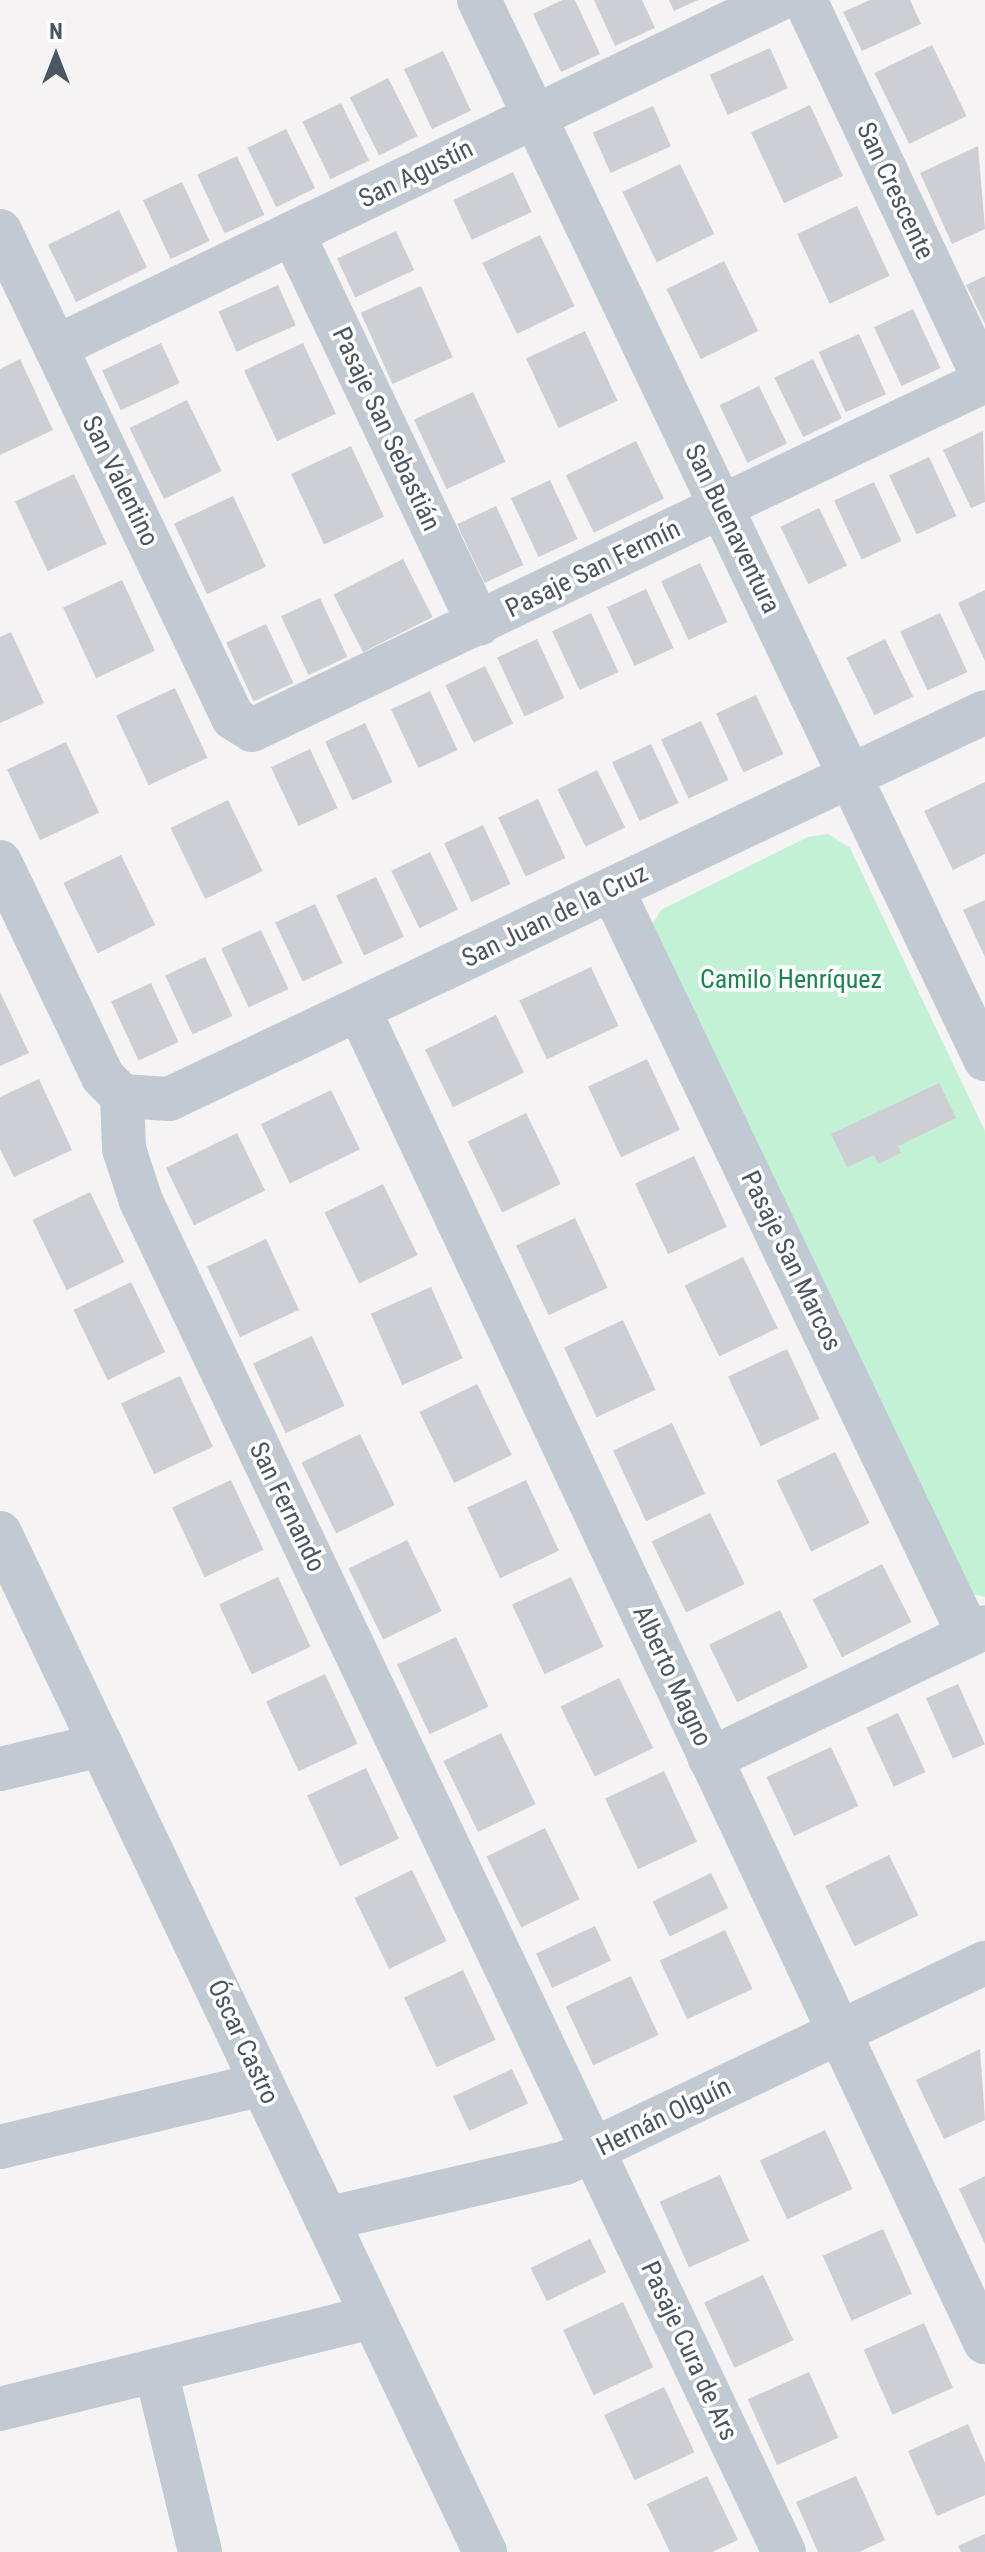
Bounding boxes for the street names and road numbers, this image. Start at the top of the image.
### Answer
street label: San Crescente [850,118,940,264]
street label: San Agustín [354,133,478,215]
street label: Pasaje San Sebastián [325,322,447,536]
street label: San Valentino [75,411,165,551]
street label: San Buenaventura [678,439,786,619]
street label: Pasaje San Fermín [501,513,685,625]
street label: San Juan de la Cruz [457,858,653,974]
street label: Pasaje San Marcos [734,1166,848,1356]
street label: San Fernando [242,1437,332,1577]
street label: Alberto Magno [626,1601,718,1751]
street label: Óscar Castro [201,1975,285,2109]
street label: Hernán Olguín [592,2071,736,2163]
street label: Pasaje Cura de Ars [634,2257,744,2445]

